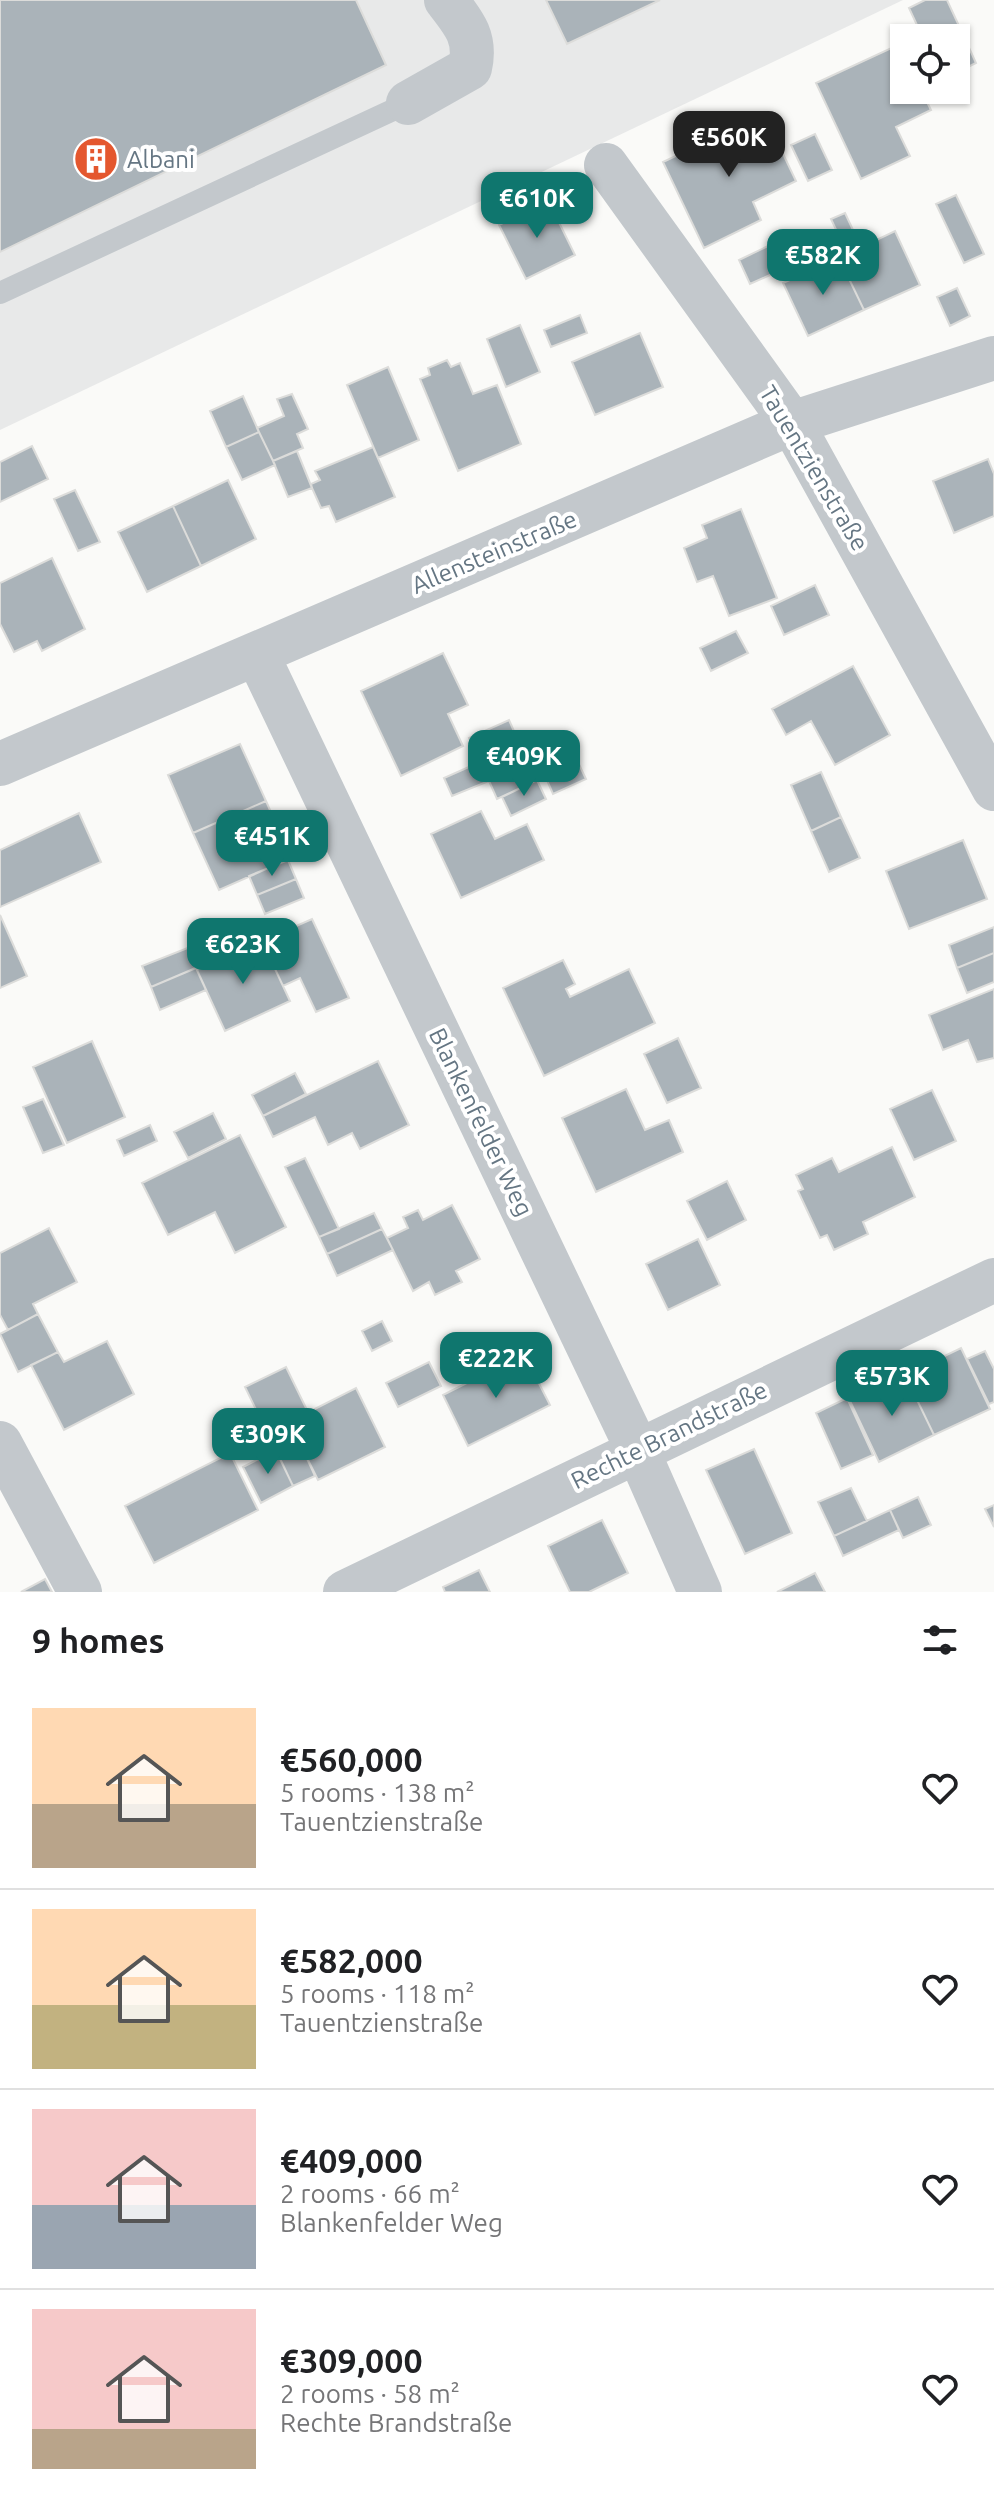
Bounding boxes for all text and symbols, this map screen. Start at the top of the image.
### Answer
map controls [890,24,970,104]
button: locate [890,24,970,104]
pin: €560K [673,111,785,179]
text: €560K [691,122,767,151]
building icon: Albani [72,135,120,183]
place label: Albani [127,146,195,173]
pin: €610K [481,172,593,240]
text: €610K [499,183,575,212]
pin: €582K [767,229,879,297]
text: €582K [785,240,861,269]
street label: Tauentzienstraße [754,381,874,555]
street label: Allensteinstraße [407,505,581,599]
pin: €409K [468,730,580,798]
text: €409K [486,741,562,770]
pin: €451K [216,810,328,878]
text: €451K [234,821,310,850]
pin: €623K [187,918,299,986]
text: €623K [205,929,281,958]
street label: Blankenfelder Weg [424,1024,538,1220]
pin: €222K [440,1332,552,1400]
text: €222K [458,1343,534,1372]
pin: €573K [836,1350,948,1418]
text: €573K [854,1361,930,1390]
street label: Rechte Brandstraße [567,1376,771,1494]
pin: €309K [212,1408,324,1476]
text: €309K [230,1419,306,1448]
icon: filters [918,1618,962,1662]
text: 9 homes [32,1621,165,1659]
icon: home [96,1740,192,1836]
text: €560,000 [280,1740,423,1778]
icon: heart [918,1766,962,1810]
text: 5 rooms · 138 m² [280,1778,475,1807]
text: Tauentzienstraße [280,1807,483,1836]
icon: home [96,1941,192,2037]
text: €582,000 [280,1941,423,1979]
icon: heart [918,1967,962,2011]
text: 5 rooms · 118 m² [280,1979,475,2008]
text: Tauentzienstraße [280,2008,483,2037]
icon: home [96,2141,192,2237]
text: €409,000 [280,2141,423,2179]
icon: heart [918,2167,962,2211]
text: 2 rooms · 66 m² [280,2179,460,2208]
text: Blankenfelder Weg [280,2208,503,2237]
icon: home [96,2341,192,2437]
text: €309,000 [280,2341,423,2379]
icon: heart [918,2367,962,2411]
text: 2 rooms · 58 m² [280,2379,460,2408]
text: Rechte Brandstraße [280,2408,512,2437]

